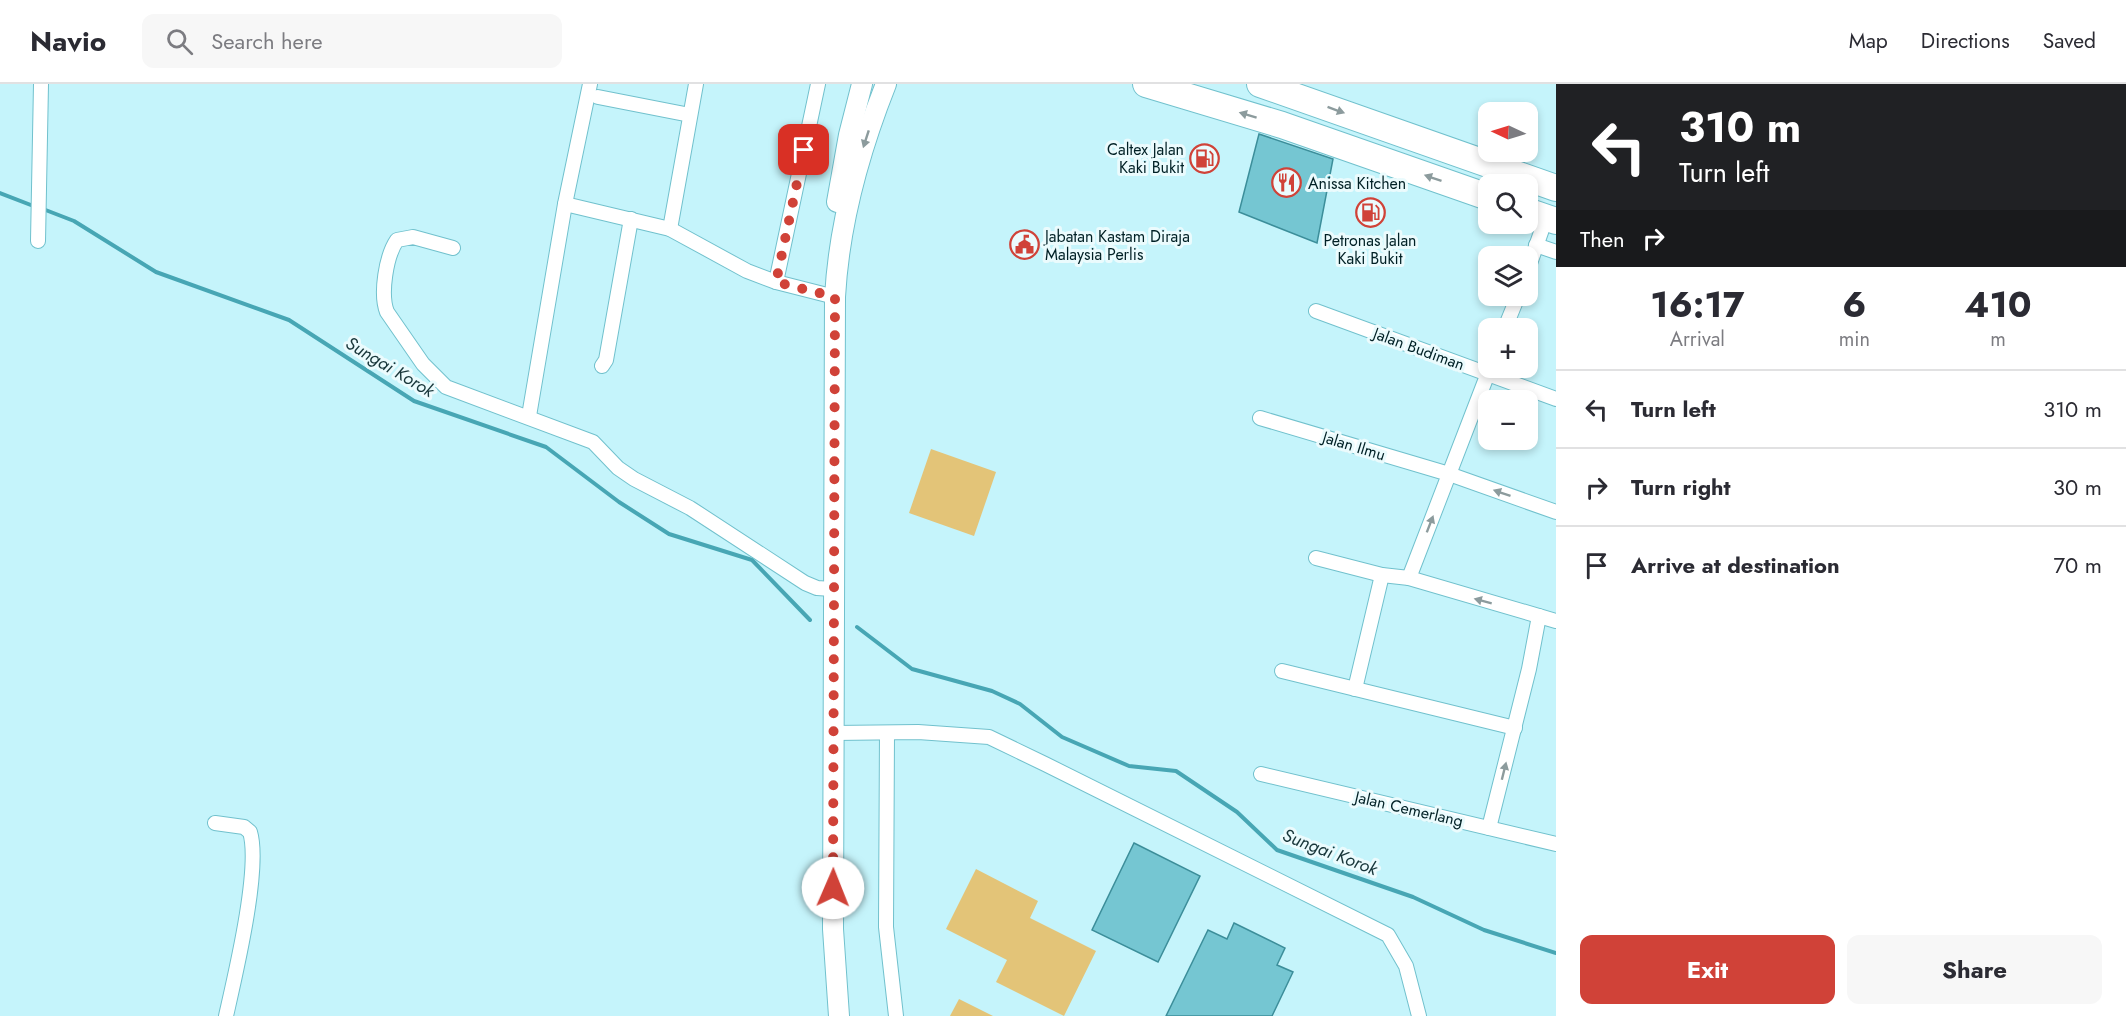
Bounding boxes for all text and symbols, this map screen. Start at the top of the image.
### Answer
search box [142,14,562,68]
text: Navio [30,21,106,62]
icon: search [163,25,196,58]
text: Search here [211,25,322,57]
text: Map [1849,26,1888,56]
text: Directions [1921,26,2010,56]
text: Saved [2043,26,2096,56]
text: 310 m [1679,97,1801,158]
north arrow [1478,102,1538,162]
map controls [1478,102,1538,450]
one-way arrow [1327,105,1345,115]
icon: left [1580,108,1658,186]
one-way arrow [1239,109,1257,119]
pin [778,124,829,175]
one-way arrow [861,130,870,148]
icon: arrive [787,133,820,166]
place label: Caltex Jalan Kaki Bukit [1107,138,1184,179]
fuel station icon: Caltex Jalan Kaki Bukit [1189,142,1221,174]
text: Turn left [1679,153,1769,192]
restaurant icon: Anissa Kitchen [1271,167,1303,199]
place label: Anissa Kitchen [1308,172,1406,195]
one-way arrow [1424,172,1442,182]
button: search [1478,174,1538,234]
fuel station icon: Petronas Jalan Kaki Bukit [1354,196,1386,228]
icon: right [1637,222,1670,255]
text: Then [1580,223,1625,255]
place label: Jabatan Kastam Diraja Malaysia Perlis [1043,225,1190,266]
public building icon: Jabatan Kastam Diraja Malaysia Perlis [1008,229,1040,261]
place label: Petronas Jalan Kaki Bukit [1323,229,1417,270]
button: layers [1478,246,1538,306]
text: 16:17 [1650,278,1744,330]
text: 6 [1842,278,1866,330]
text: 410 [1964,278,2032,330]
button: + [1478,318,1538,378]
street label: Jalan Budiman [1368,321,1468,376]
text: Arrival [1670,325,1725,354]
text: min [1839,325,1870,354]
text: m [1990,325,2006,354]
water label: Sungai Korok [341,330,440,404]
button: − [1478,390,1538,450]
icon: left [1580,393,1613,426]
text: Turn left [1631,393,1716,425]
text: 310 m [2043,393,2102,425]
street label: Jalan Ilmu [1318,425,1388,466]
icon: right [1580,471,1613,504]
text: Turn right [1631,471,1731,503]
text: 30 m [2053,471,2102,503]
one-way arrow [1493,488,1511,498]
one-way arrow [1425,514,1435,532]
icon: arrive [1580,549,1613,582]
text: Arrive at destination [1631,549,1840,581]
text: 70 m [2053,549,2102,581]
one-way arrow [1474,595,1492,605]
one-way arrow [1499,762,1509,780]
street label: Jalan Cemerlang [1351,785,1465,833]
water label: Sungai Korok [1279,822,1382,882]
position arrow [801,856,865,920]
button: Exit [1580,935,1835,1004]
button: Share [1847,935,2102,1004]

